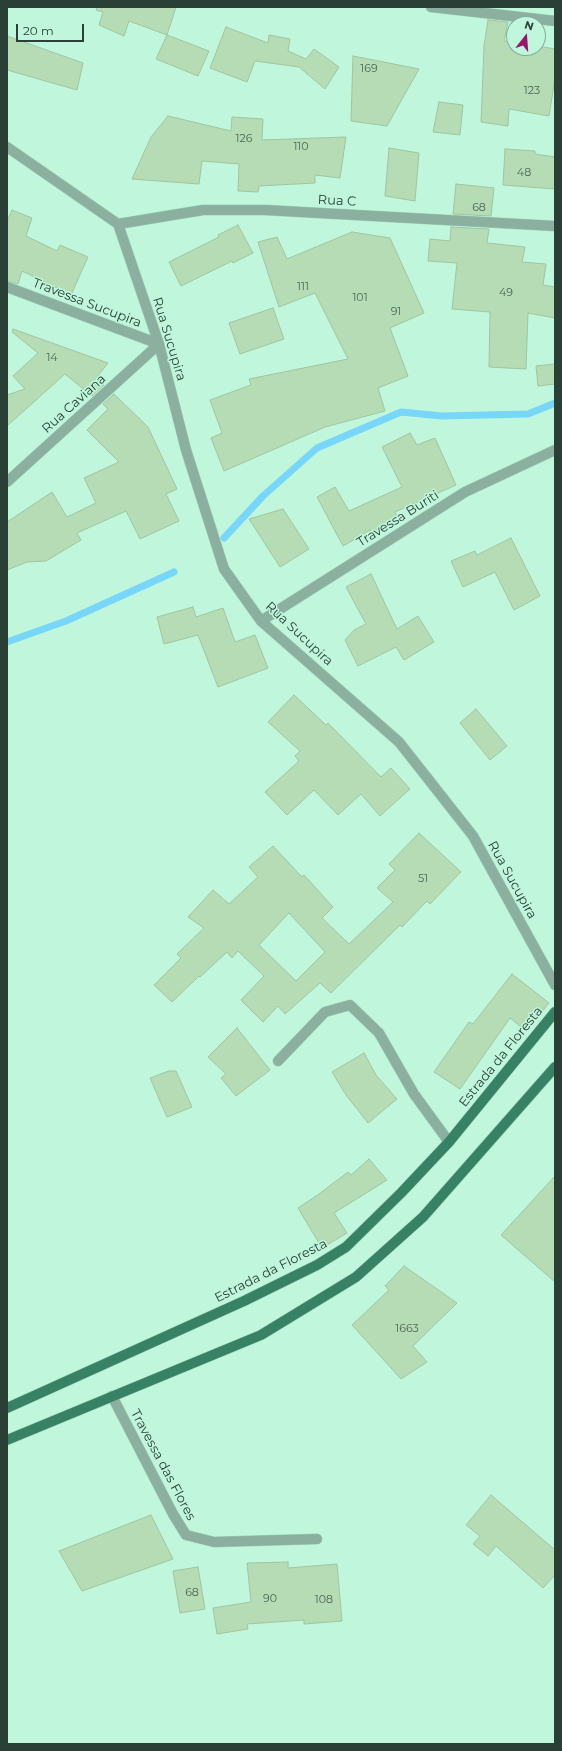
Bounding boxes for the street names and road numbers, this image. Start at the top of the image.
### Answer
street label: Rua C [317,192,357,210]
street label: Travessa Sucupira [30,275,144,331]
street label: Rua Sucupira [149,295,189,383]
street label: Rua Caviana [39,371,109,437]
street label: Travessa Buriti [354,488,442,550]
street label: Rua Sucupira [262,599,336,669]
street label: Rua Sucupira [484,838,540,922]
street label: Estrada da Floresta [456,1004,546,1110]
street label: Estrada da Floresta [212,1236,330,1306]
street label: Travessa das Flores [127,1407,199,1523]

